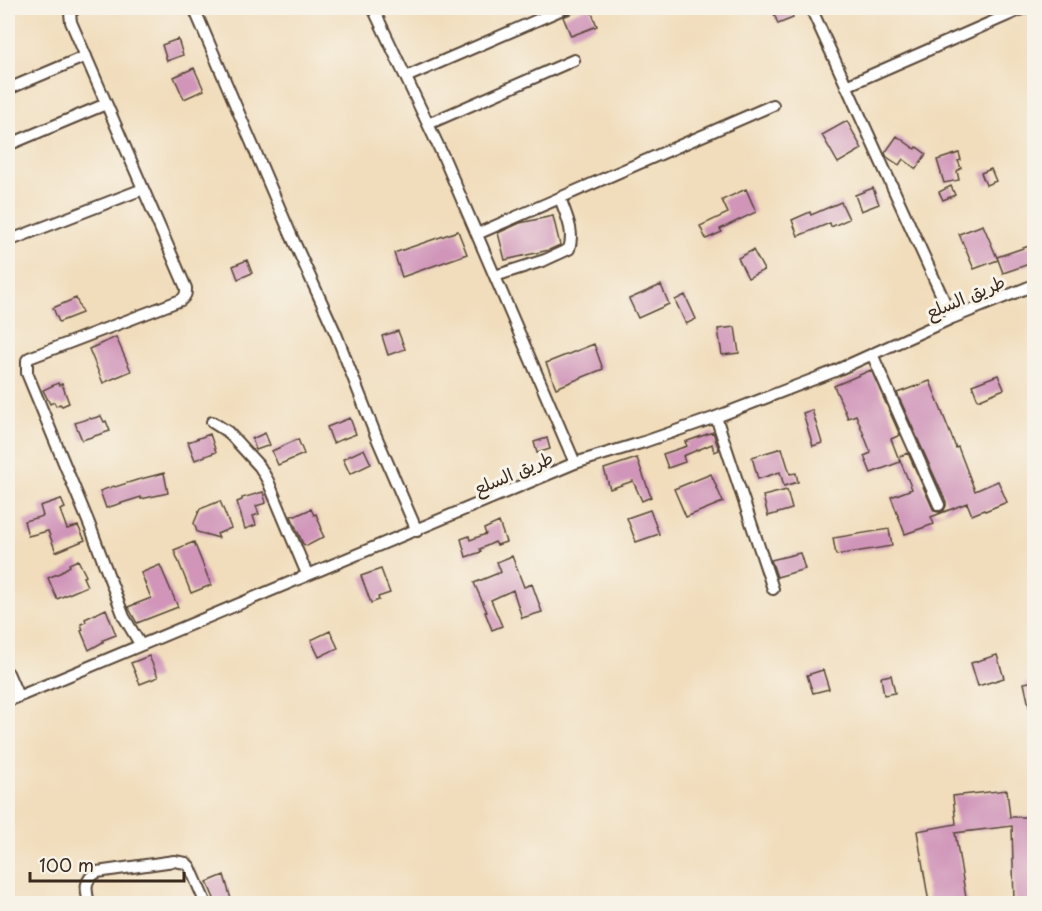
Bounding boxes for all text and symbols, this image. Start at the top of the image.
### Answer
street label: طريق السلع [921,267,1009,326]
street label: طريق السلع [469,443,557,502]
scale bar [30,845,184,883]
text: 100 m [39,851,94,878]

